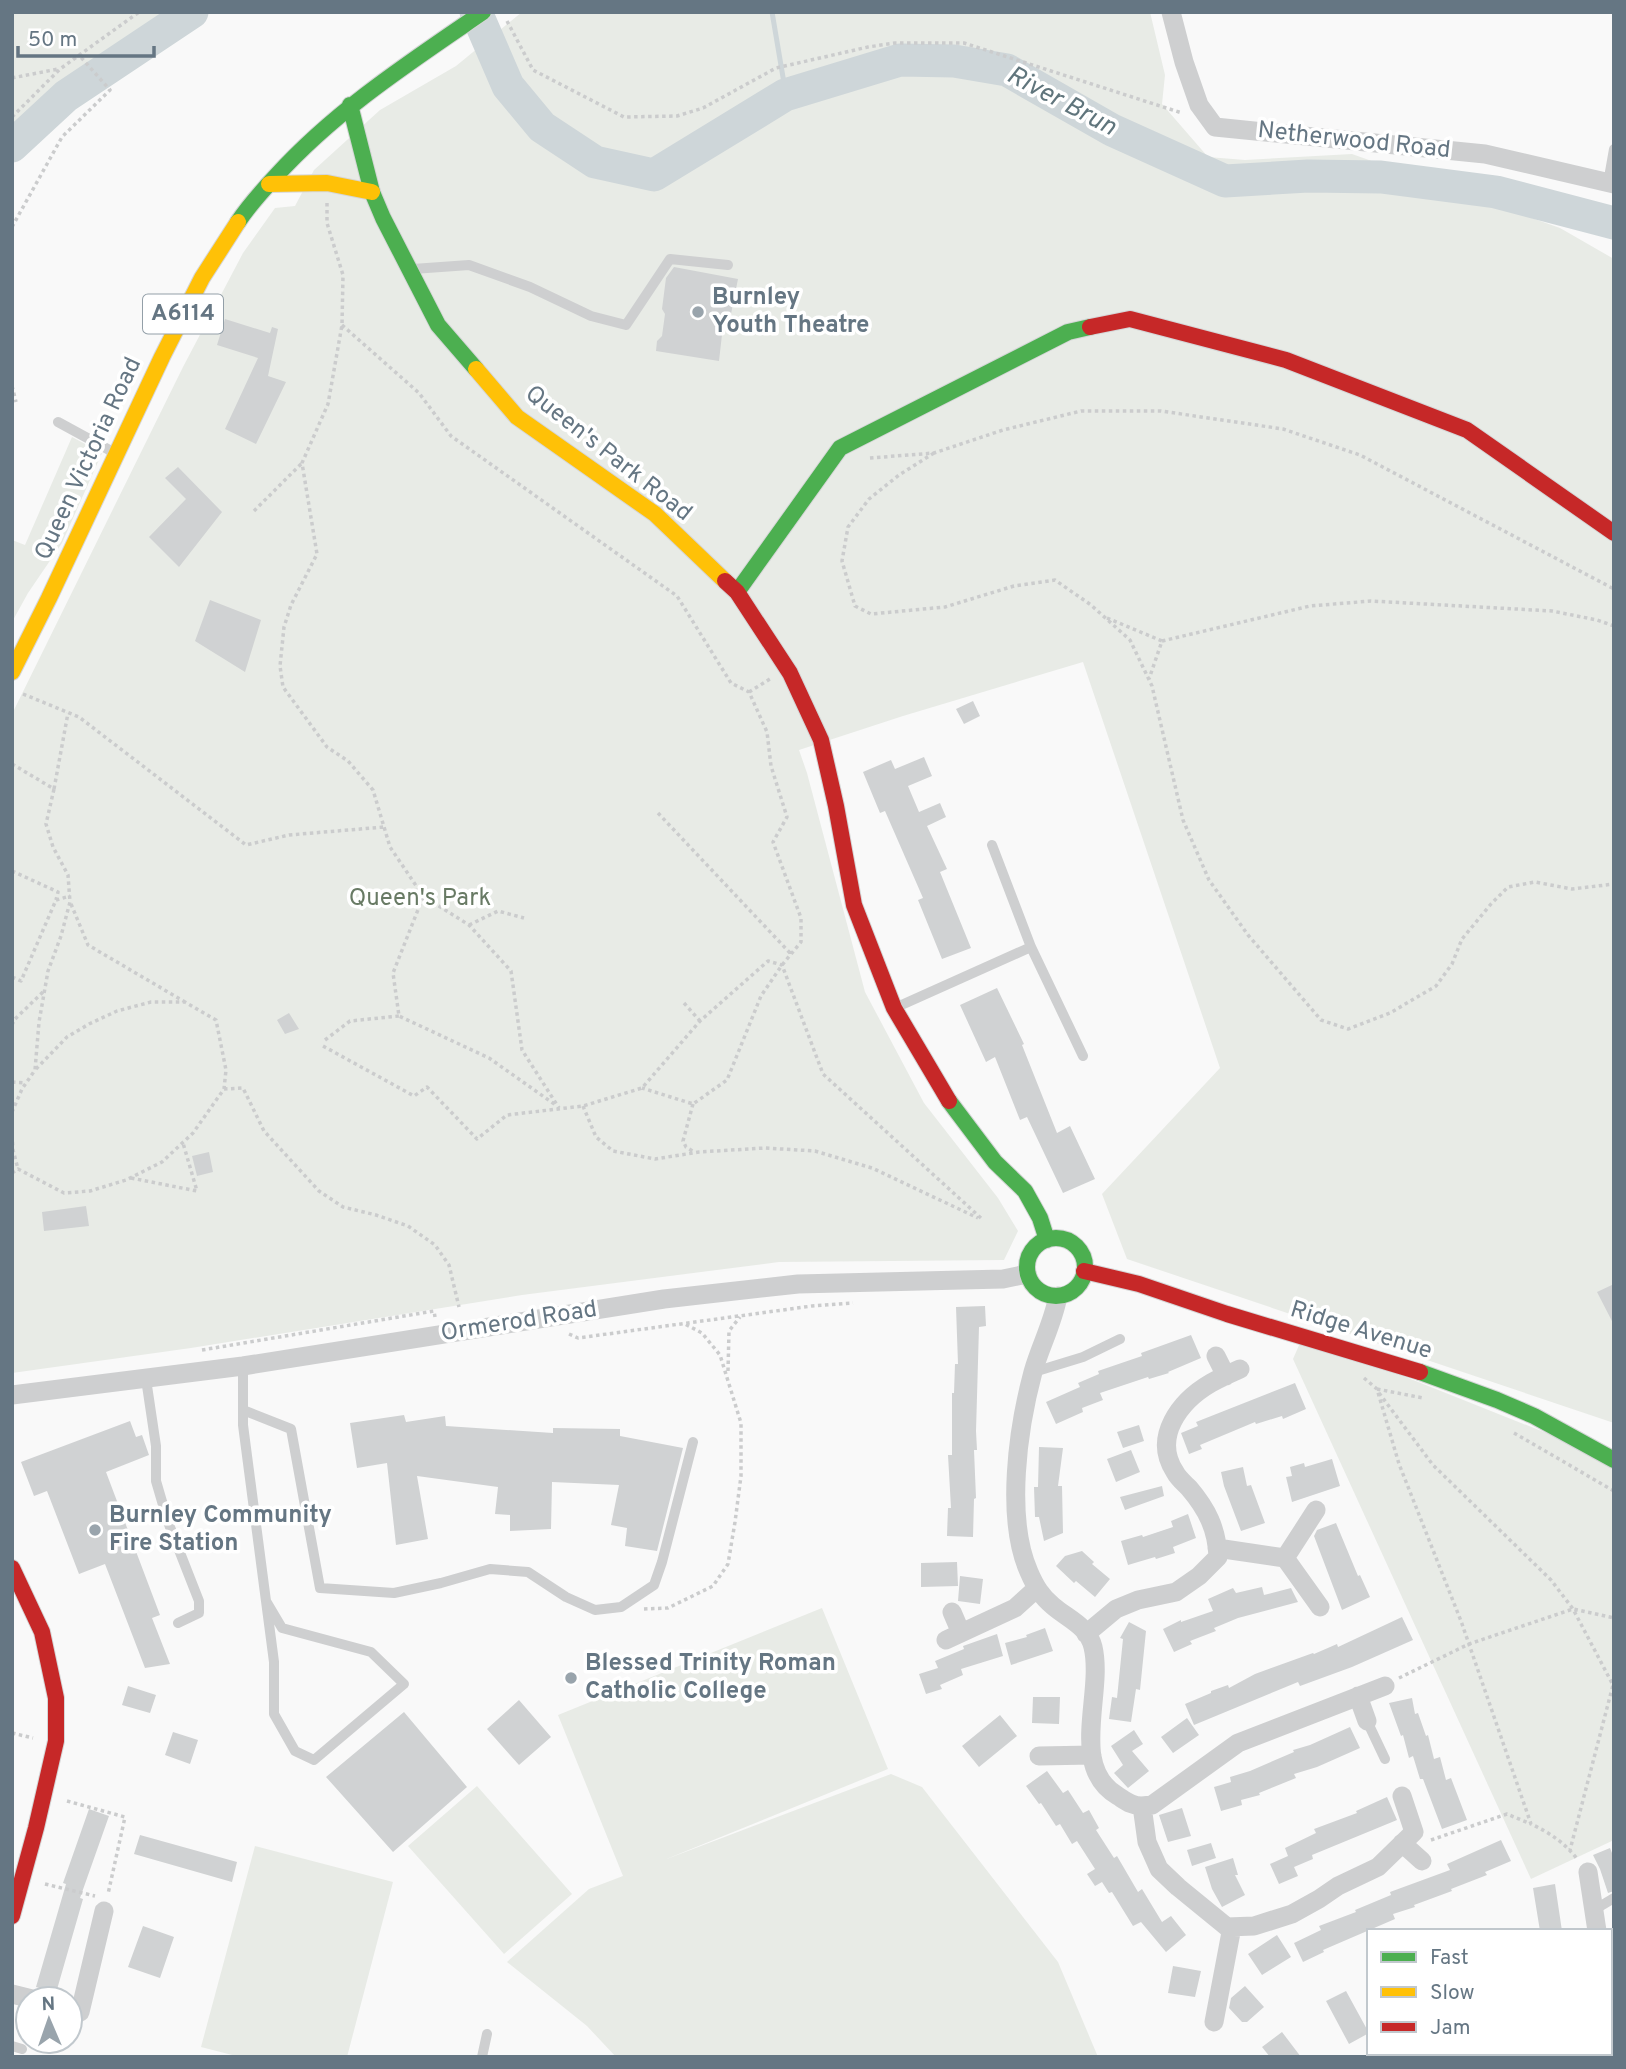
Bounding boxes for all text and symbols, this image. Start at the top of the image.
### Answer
scale bar [18,14,154,58]
text: 50 m [28,27,77,54]
water label: River Brun [1001,59,1121,145]
street label: Netherwood Road [1256,116,1452,166]
place label: Burnley Youth Theatre [712,283,869,341]
road number: A6114 [143,294,223,334]
marker: Burnley Youth Theatre [690,304,706,320]
street label: Queen Victoria Road [29,353,149,565]
street label: Queen's Park Road [519,379,697,529]
park label: Queen's Park [349,884,491,914]
street label: Ormerod Road [439,1295,599,1349]
street label: Ridge Avenue [1286,1295,1436,1367]
place label: Burnley Community Fire Station [109,1501,332,1559]
marker: Burnley Community Fire Station [87,1522,103,1538]
place label: Blessed Trinity Roman Catholic College [585,1649,836,1707]
marker: Blessed Trinity Roman Catholic College [563,1670,579,1686]
legend [1367,1929,1612,2055]
text: Fast [1430,1945,1469,1972]
text: Slow [1430,1980,1475,2007]
north arrow [14,1985,84,2055]
text: N [41,1993,56,2017]
text: Jam [1430,2015,1471,2042]

